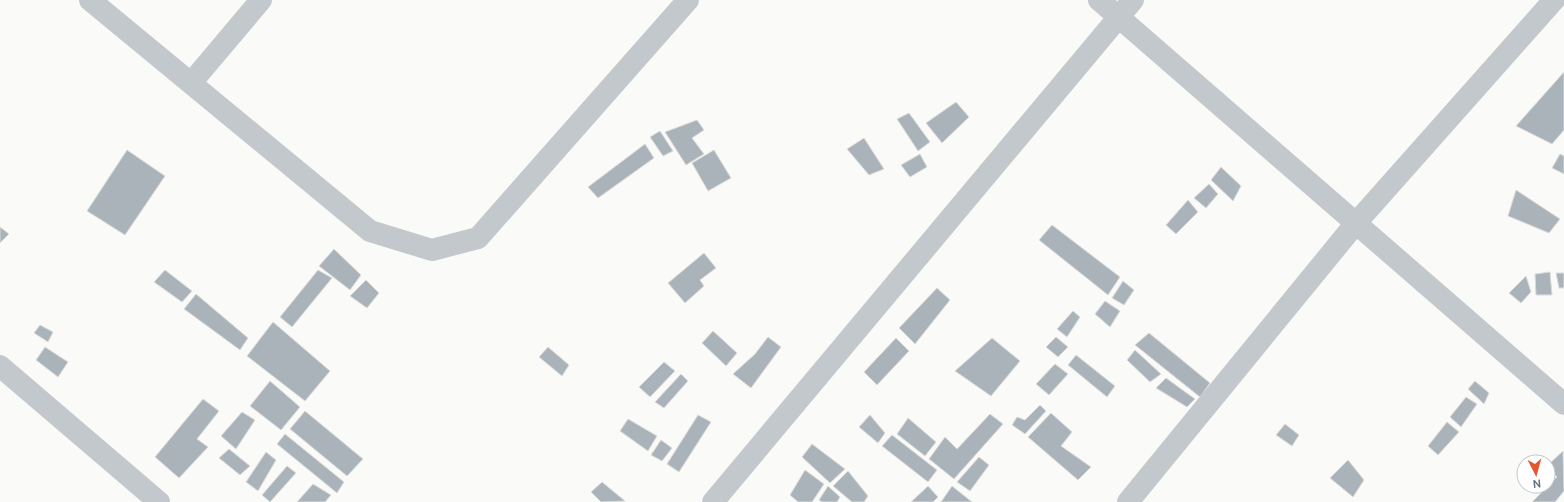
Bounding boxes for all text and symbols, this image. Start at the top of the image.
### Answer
north arrow [1516,454,1556,494]
text: N [1532,477,1542,491]

